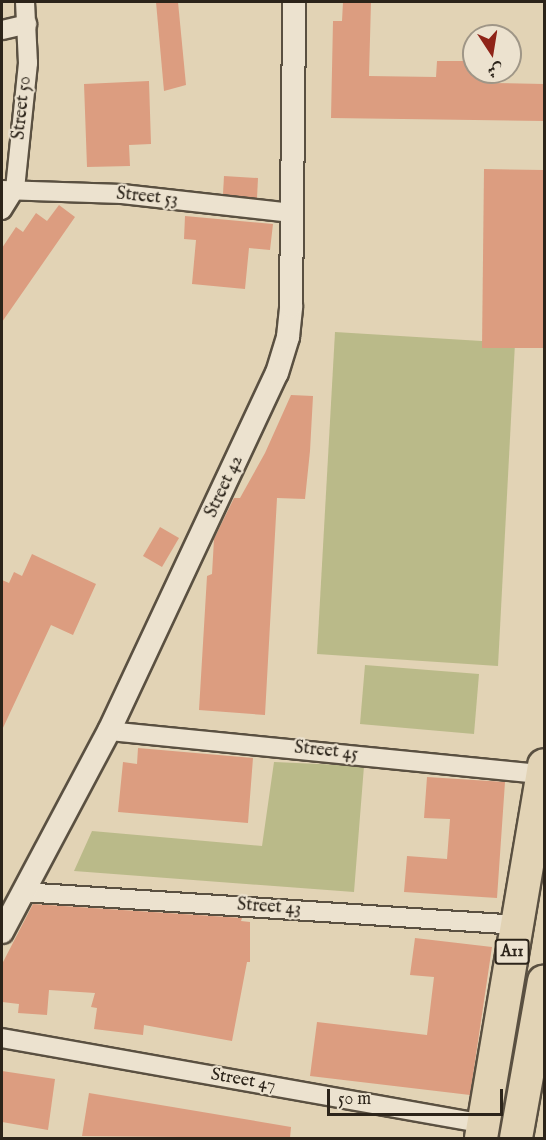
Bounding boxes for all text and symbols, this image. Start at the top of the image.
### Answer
north arrow [462,24,522,84]
text: ش [485,58,505,81]
street label: Street 50 [9,75,37,141]
street label: Street 53 [115,184,179,212]
street label: Street 42 [201,453,249,521]
street label: Street 45 [293,738,359,766]
street label: Street 43 [236,895,302,921]
road number: A11 [494,939,530,965]
street label: Street 47 [209,1065,277,1097]
scale bar [330,1077,506,1115]
text: 50 m [338,1088,371,1111]

